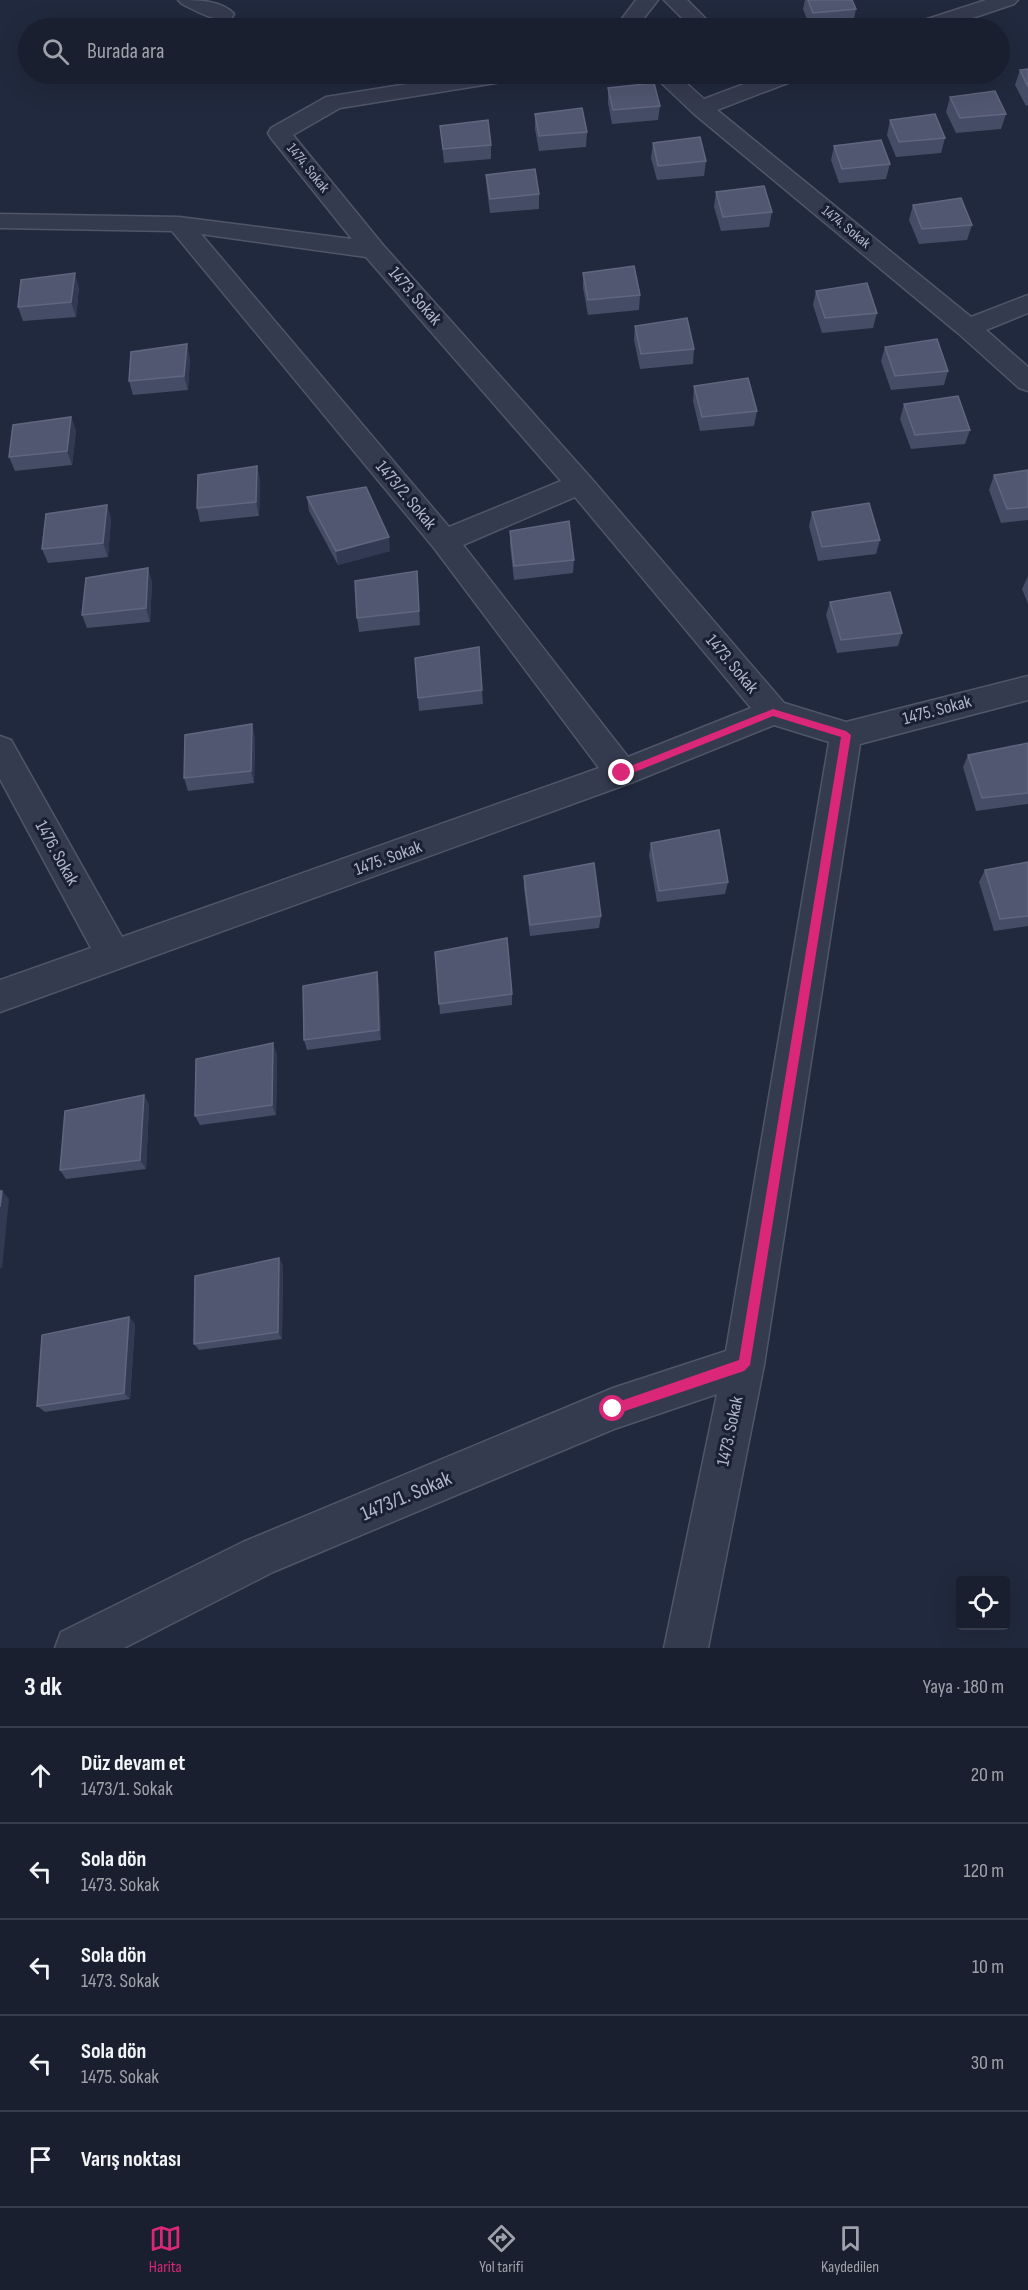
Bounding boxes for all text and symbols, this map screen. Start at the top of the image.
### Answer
search box [18,18,1010,84]
icon: search [39,35,72,68]
text: Burada ara [87,38,164,65]
street label: 1474. Sokak [282,139,334,197]
street label: 1474. Sokak [817,201,875,253]
street label: 1473. Sokak [384,262,446,330]
street label: 1473/2. Sokak [371,456,441,534]
street label: 1473. Sokak [701,630,763,698]
street label: 1475. Sokak [900,691,974,729]
route end [608,759,634,785]
street label: 1476. Sokak [31,817,83,889]
street label: 1475. Sokak [351,836,425,880]
street label: 1473. Sokak [712,1394,748,1468]
route start [599,1395,625,1421]
street label: 1473/1. Sokak [357,1466,455,1526]
map controls [956,1576,1010,1630]
button: locate [956,1576,1010,1630]
text: 3 dk [24,1672,62,1703]
text: Yaya · 180 m [923,1675,1004,1699]
text: Düz devam et [81,1750,185,1777]
icon: ahead [24,1759,57,1792]
text: 20 m [971,1763,1004,1787]
text: 1473/1. Sokak [81,1777,173,1801]
text: Sola dön [81,1846,146,1873]
icon: left [24,1855,57,1888]
text: 120 m [964,1859,1004,1883]
text: 1473. Sokak [81,1873,159,1897]
text: Sola dön [81,1942,146,1969]
icon: left [24,1951,57,1984]
text: 10 m [972,1955,1004,1979]
text: 1473. Sokak [81,1969,159,1993]
text: Sola dön [81,2038,146,2065]
icon: left [24,2047,57,2080]
text: 30 m [971,2051,1004,2075]
text: 1475. Sokak [81,2065,159,2089]
icon: arrive [24,2143,57,2176]
text: Varış noktası [81,2146,181,2173]
tab: Harita [149,2222,182,2277]
tab: Yol tarifi [479,2222,523,2277]
tab: Kaydedilen [821,2222,879,2277]

